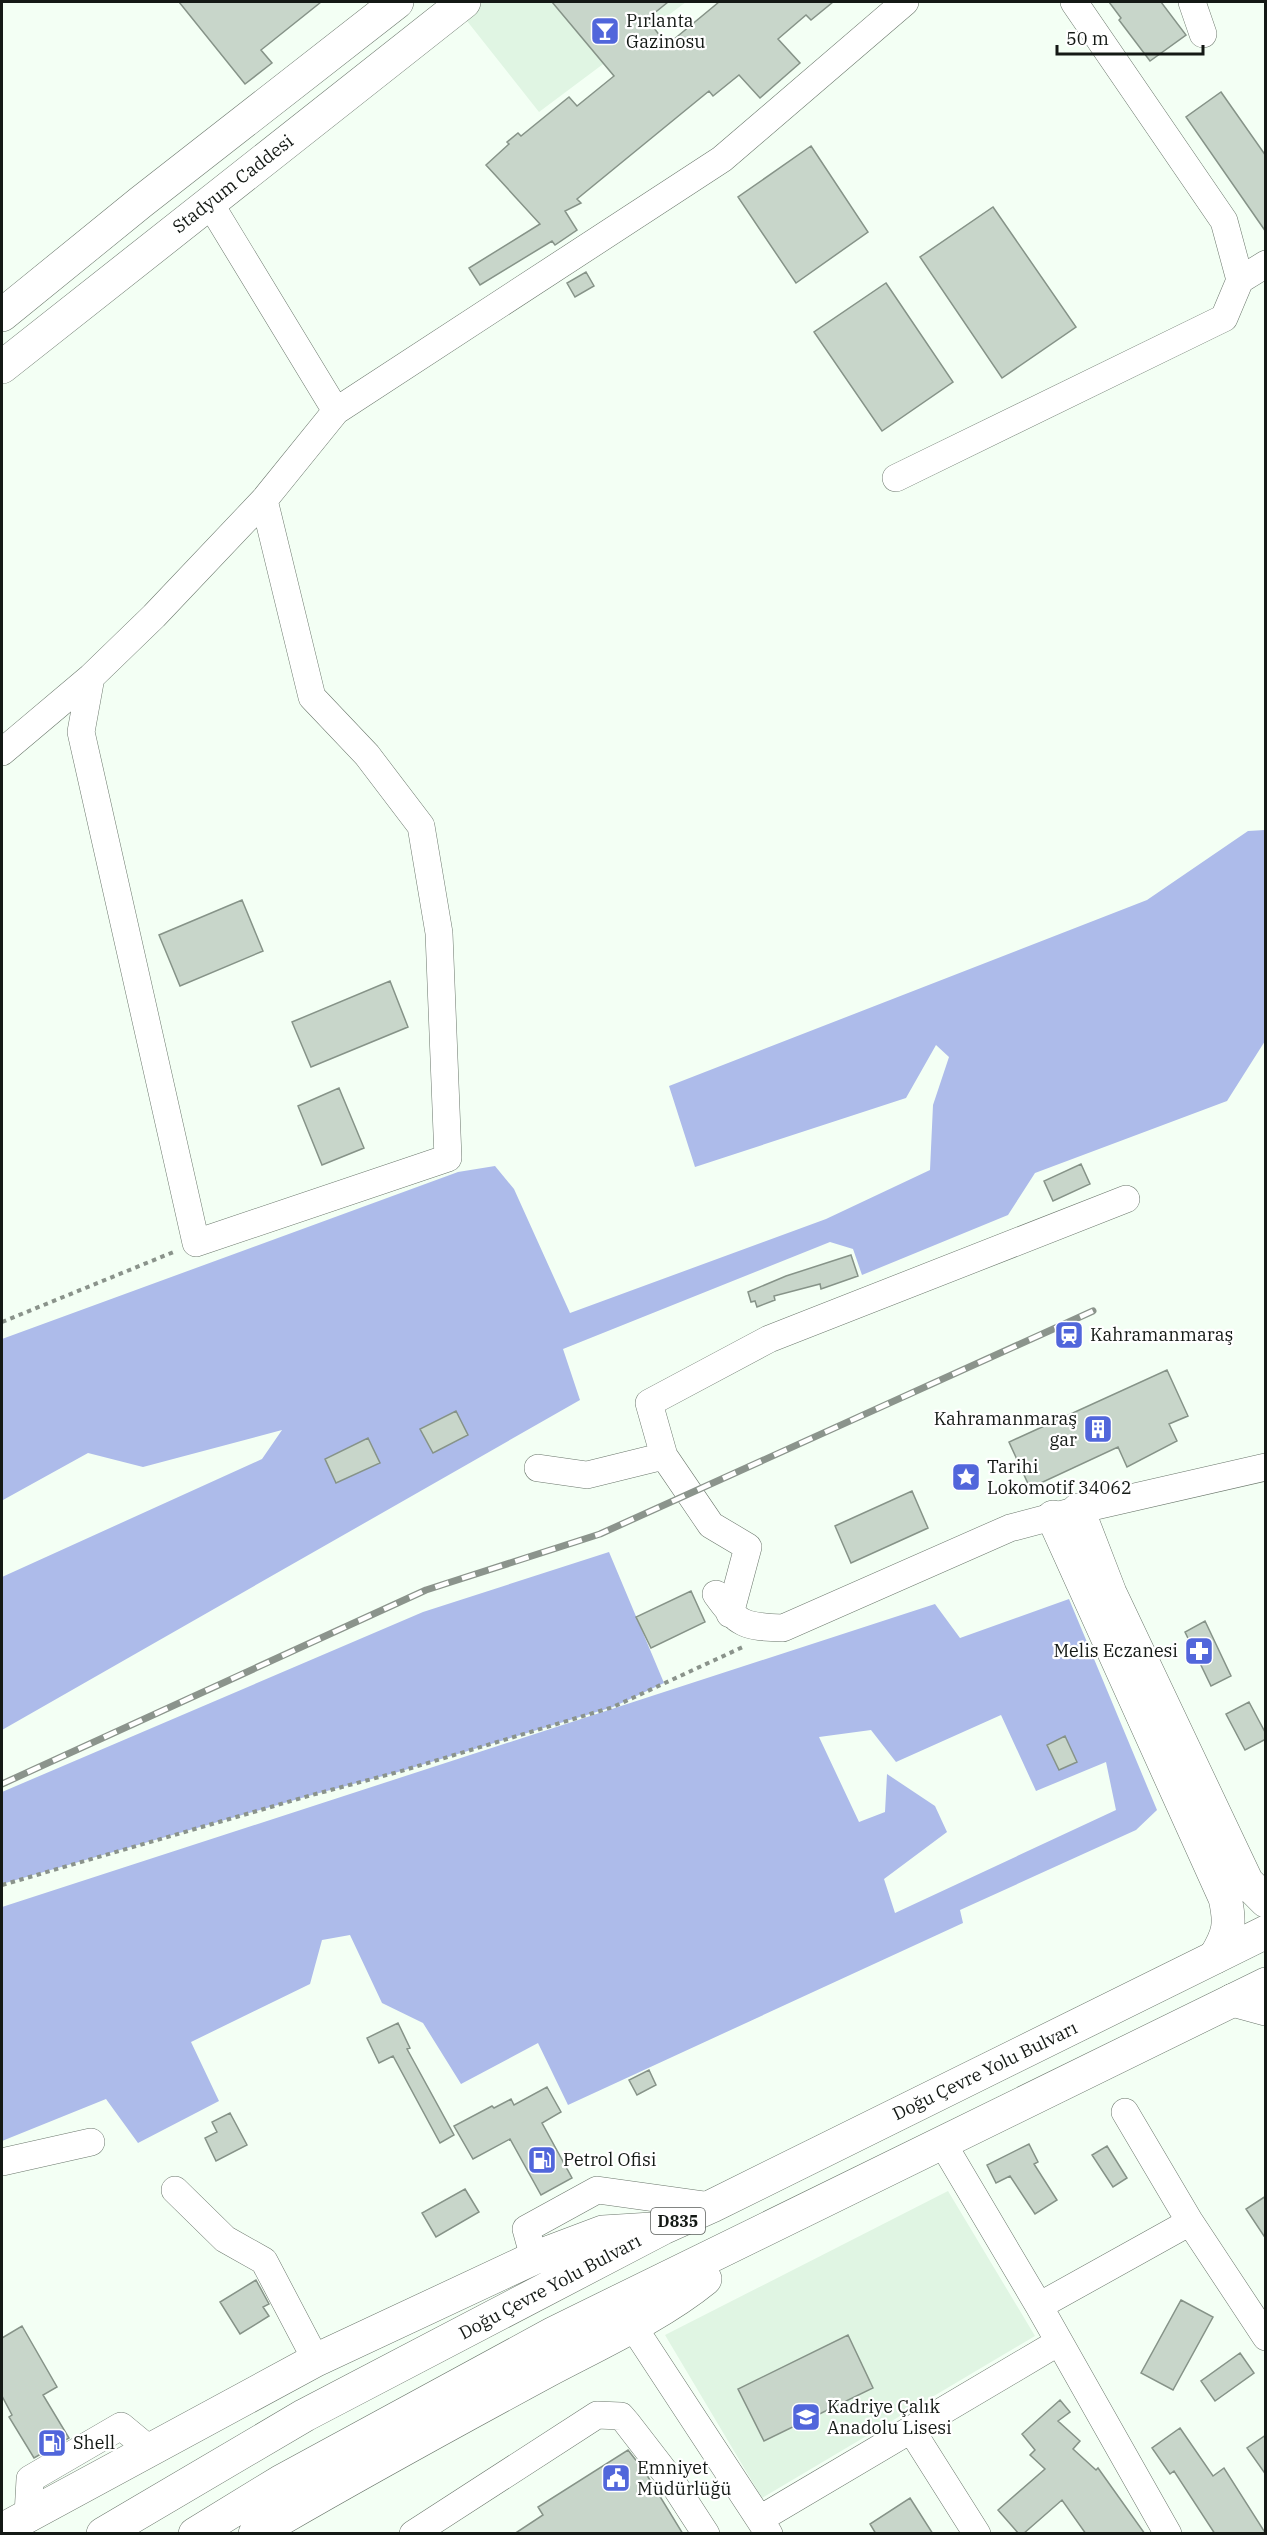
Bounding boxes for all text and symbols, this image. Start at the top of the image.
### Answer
place label: Pırlanta Gazinosu [626,9,705,53]
bar icon: Pırlanta Gazinosu [589,15,621,47]
scale bar [1057,18,1202,56]
text: 50 m [1066,27,1109,50]
street label: Stadyum Caddesi [168,129,298,238]
station icon: Kahramanmaraş [1053,1319,1085,1351]
place label: Kahramanmaraş [1090,1323,1233,1346]
place label: Kahramanmaraş gar [934,1407,1077,1451]
building icon: Kahramanmaraş gar [1082,1413,1114,1445]
place label: Tarihi Lokomotif 34062 [987,1455,1132,1499]
place icon: Tarihi Lokomotif 34062 [950,1461,982,1493]
pharmacy icon: Melis Eczanesi [1183,1635,1215,1667]
place label: Melis Eczanesi [1053,1639,1178,1662]
street label: Doğu Çevre Yolu Bulvarı [889,2016,1081,2125]
fuel station icon: Petrol Ofisi [526,2144,558,2176]
place label: Petrol Ofisi [563,2148,657,2171]
road number: D835 [651,2208,705,2234]
street label: Doğu Çevre Yolu Bulvarı [455,2229,645,2344]
place label: Kadriye Çalık Anadolu Lisesi [827,2395,952,2439]
school or university icon: Kadriye Çalık Anadolu Lisesi [790,2401,822,2433]
fuel station icon: Shell [36,2427,68,2459]
place label: Shell [73,2431,115,2454]
place label: Emniyet Müdürlüğü [637,2456,731,2500]
public building icon: Emniyet Müdürlüğü [600,2462,632,2494]

